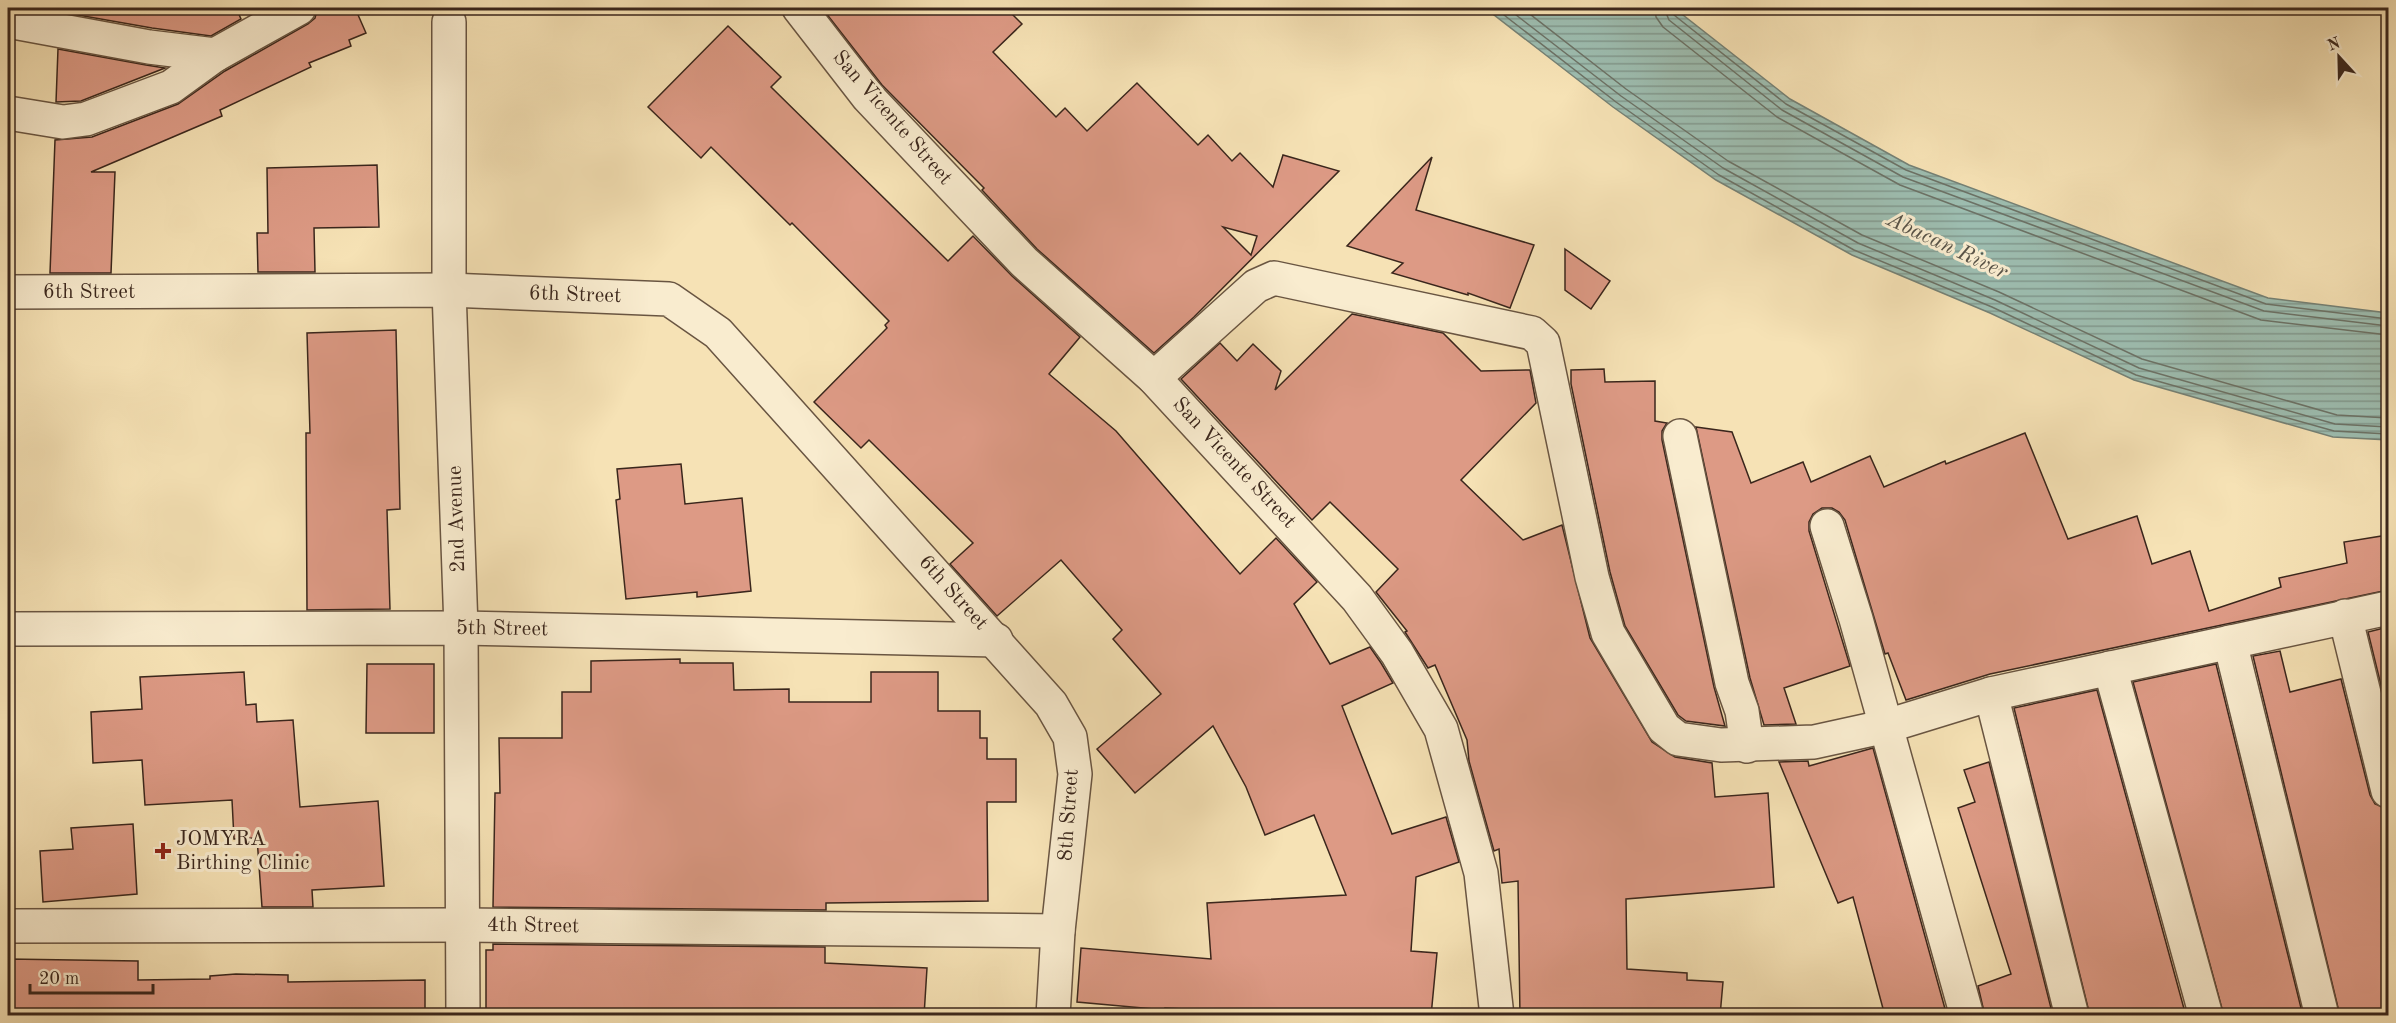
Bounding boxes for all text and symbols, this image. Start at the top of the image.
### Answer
north arrow [2309,27,2369,87]
text: N [2325,35,2344,55]
street label: San Vicente Street [828,47,956,189]
water label: Abacan River [1882,208,2011,284]
street label: 6th Street [43,282,135,303]
street label: 6th Street [528,283,622,307]
street label: San Vicente Street [1168,394,1300,532]
street label: 2nd Avenue [445,465,469,573]
street label: 6th Street [914,552,992,634]
street label: 5th Street [456,618,548,640]
street label: 8th Street [1055,768,1083,862]
place label: JOMYRA Birthing Clinic [176,829,309,874]
marker: JOMYRA Birthing Clinic [154,842,172,860]
street label: 4th Street [487,915,579,937]
scale bar [30,957,153,995]
text: 20 m [39,970,79,988]

